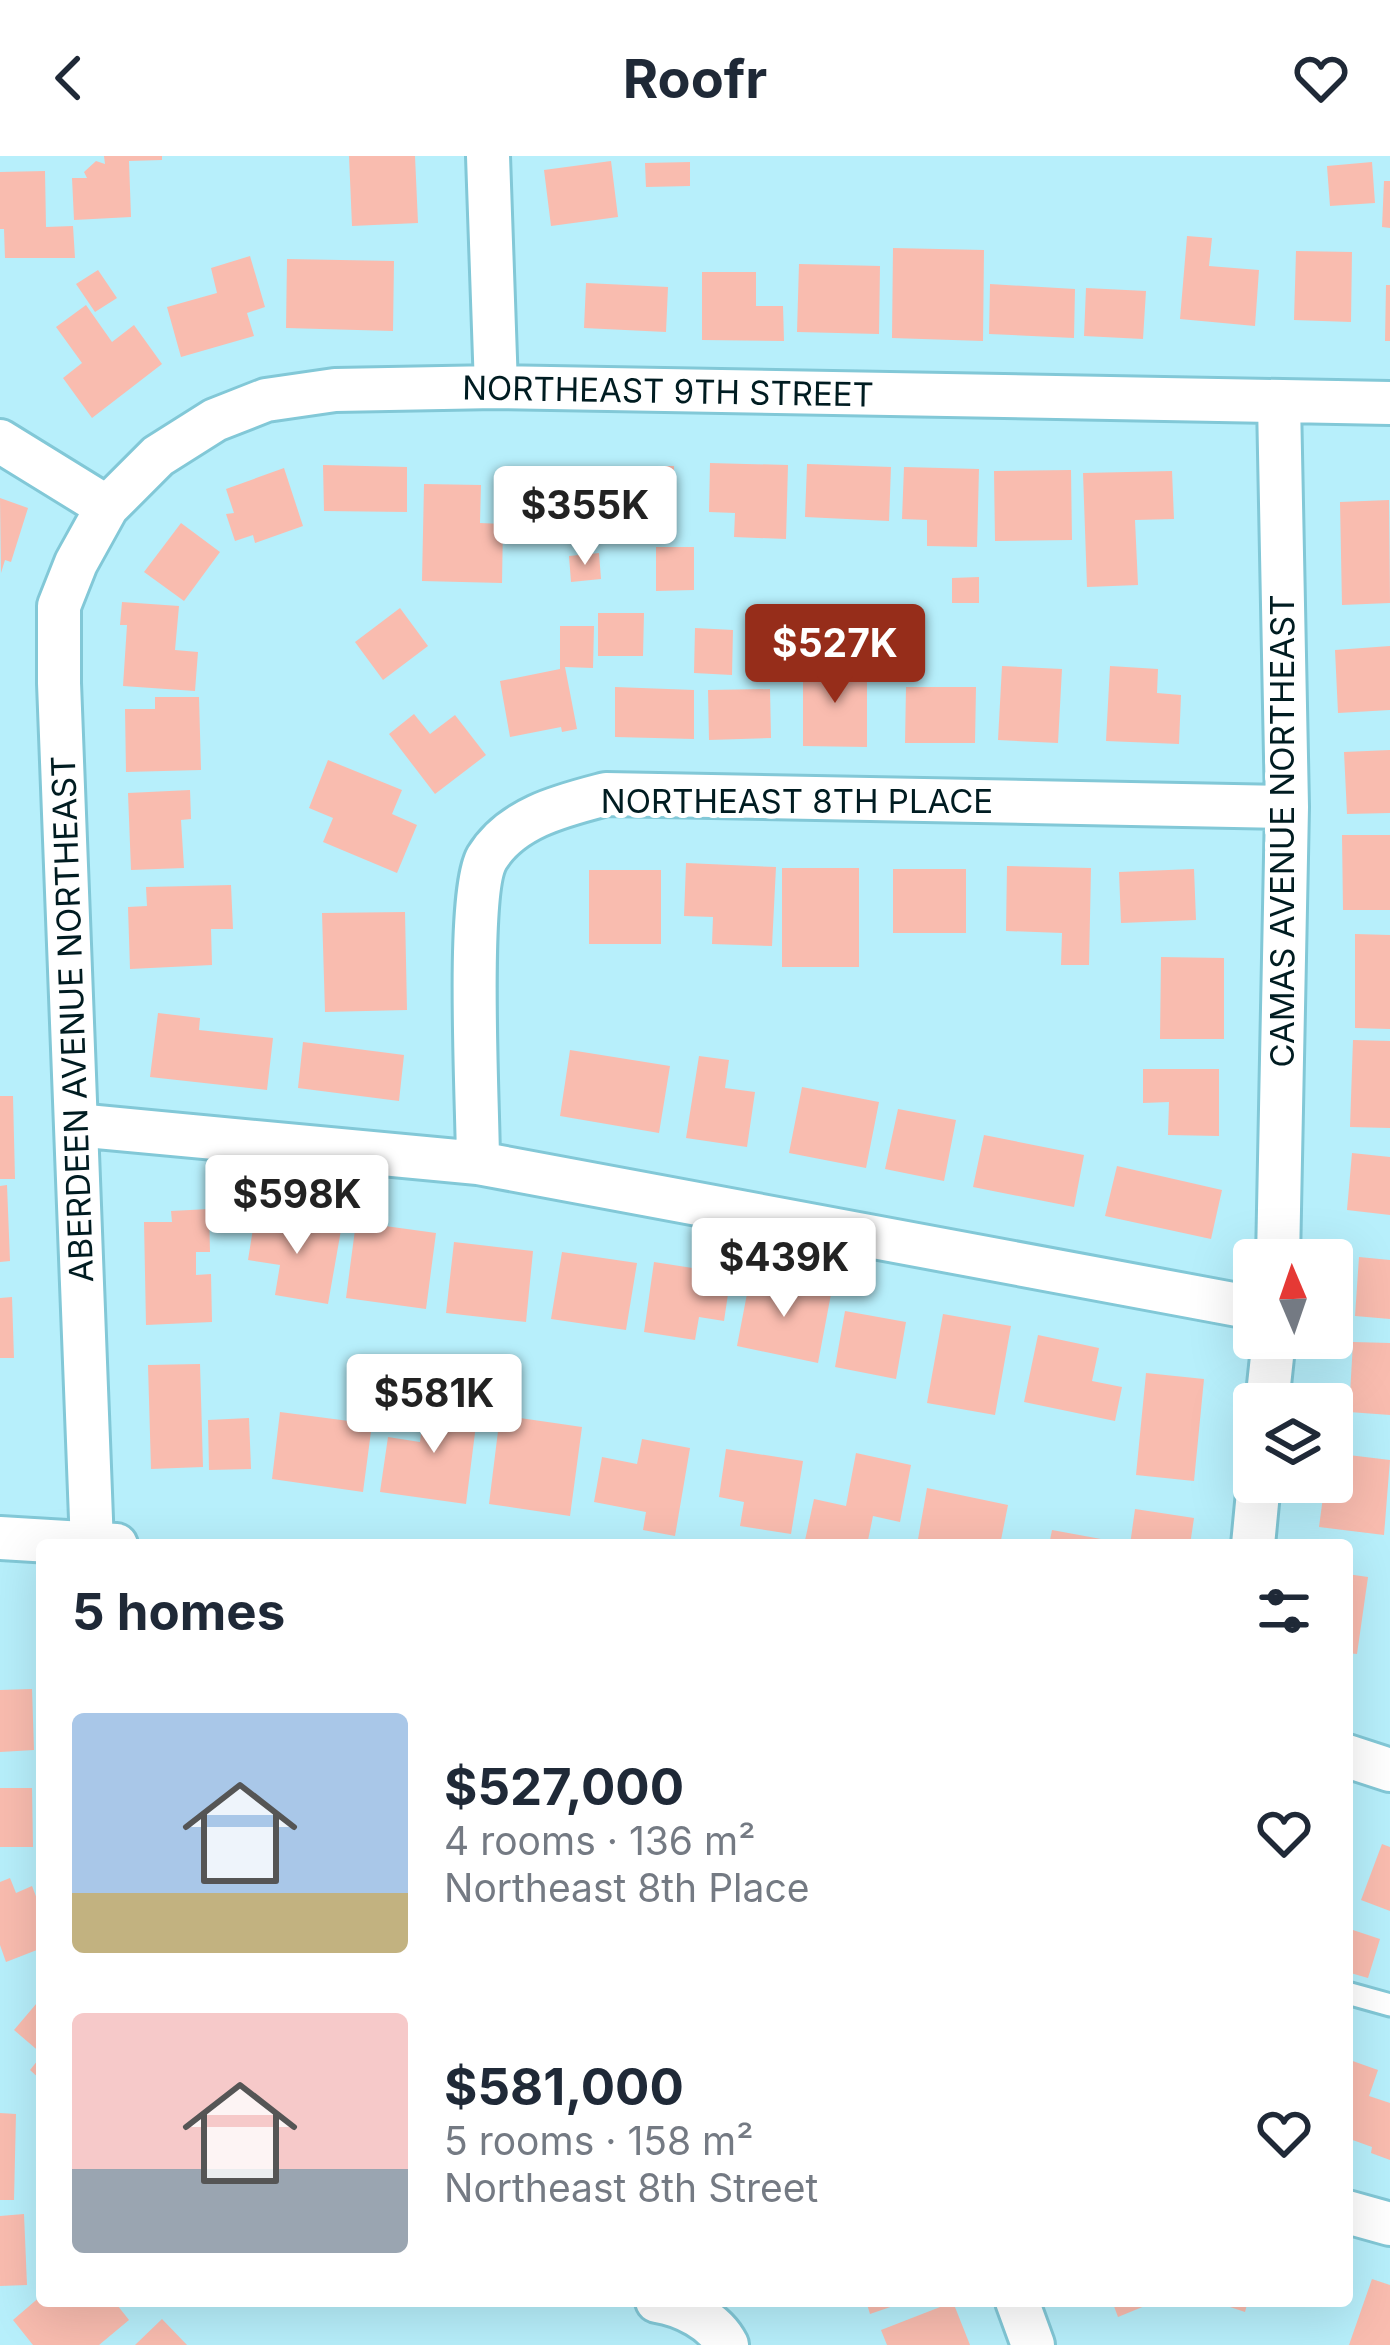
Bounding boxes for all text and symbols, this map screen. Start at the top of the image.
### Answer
icon: back [36,45,102,111]
icon: heart [1288,45,1354,111]
text: Roofr [623,46,767,111]
street label: NORTHEAST 9TH STREET [462,367,874,415]
pin: $355K [501,466,669,568]
text: $355K [521,481,649,528]
street label: CAMAS AVENUE NORTHEAST [1262,594,1302,1068]
pin: $527K [751,604,919,706]
text: $527K [772,619,898,666]
street label: ABERDEEN AVENUE NORTHEAST [43,755,101,1283]
street label: NORTHEAST 8TH PLACE [601,781,993,821]
pin: $598K [213,1155,381,1257]
text: $598K [232,1170,362,1217]
pin: $439K [700,1218,868,1320]
text: $439K [719,1233,849,1280]
north arrow [1233,1239,1353,1359]
map controls [1233,1239,1353,1503]
pin: $581K [350,1354,518,1456]
text: $581K [374,1369,494,1416]
button: layers [1233,1383,1353,1503]
icon: filters [1251,1578,1317,1644]
text: 5 homes [72,1581,285,1642]
text: $527,000 [444,1756,684,1817]
icon: home [168,1761,312,1905]
icon: heart [1251,1800,1317,1866]
text: 4 rooms · 136 m² [444,1817,755,1864]
text: Northeast 8th Place [444,1864,809,1911]
text: $581,000 [444,2056,684,2117]
icon: home [168,2061,312,2205]
icon: heart [1251,2100,1317,2166]
text: 5 rooms · 158 m² [444,2117,753,2164]
text: Northeast 8th Street [444,2164,818,2211]

